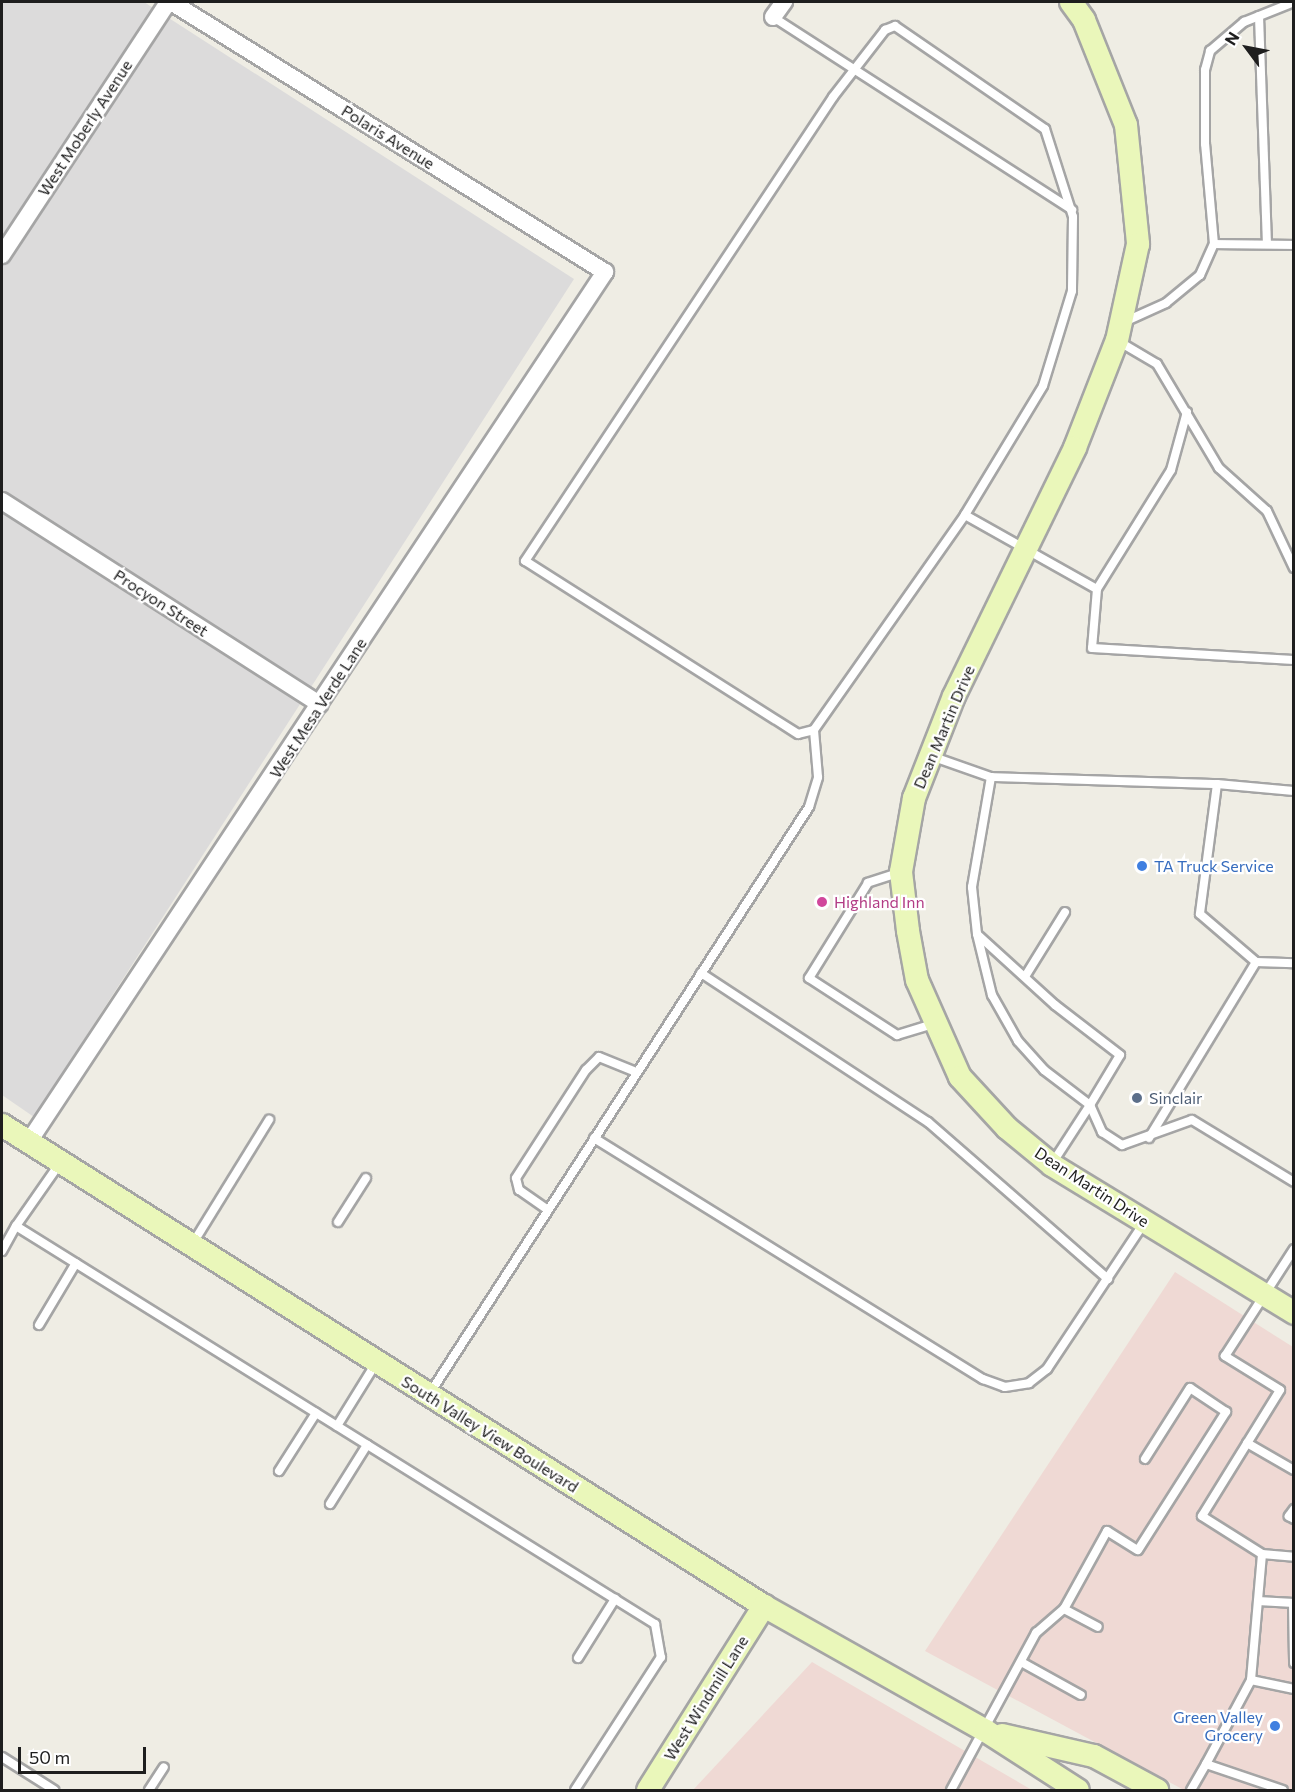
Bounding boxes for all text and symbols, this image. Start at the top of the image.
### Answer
north arrow [1217,18,1277,78]
text: N [1220,28,1243,48]
street label: West Moberly Avenue [34,56,136,200]
street label: Polaris Avenue [338,101,438,173]
street label: Procyon Street [110,565,212,641]
street label: West Mesa Verde Lane [265,634,371,782]
street label: Dean Martin Drive [909,662,979,792]
place label: TA Truck Service [1154,856,1274,876]
marker: TA Truck Service [1135,859,1149,873]
place label: Highland Inn [834,892,925,912]
marker: Highland Inn [815,895,829,909]
place label: Sinclair [1149,1088,1203,1108]
marker: Sinclair [1130,1091,1144,1105]
street label: Dean Martin Drive [1031,1143,1153,1231]
street label: South Valley View Boulevard [398,1372,582,1496]
street label: West Windmill Lane [660,1632,752,1764]
place label: Green Valley Grocery [1173,1707,1263,1745]
marker: Green Valley Grocery [1268,1719,1282,1733]
scale bar [21,1735,148,1773]
text: 50 m [29,1746,70,1768]

